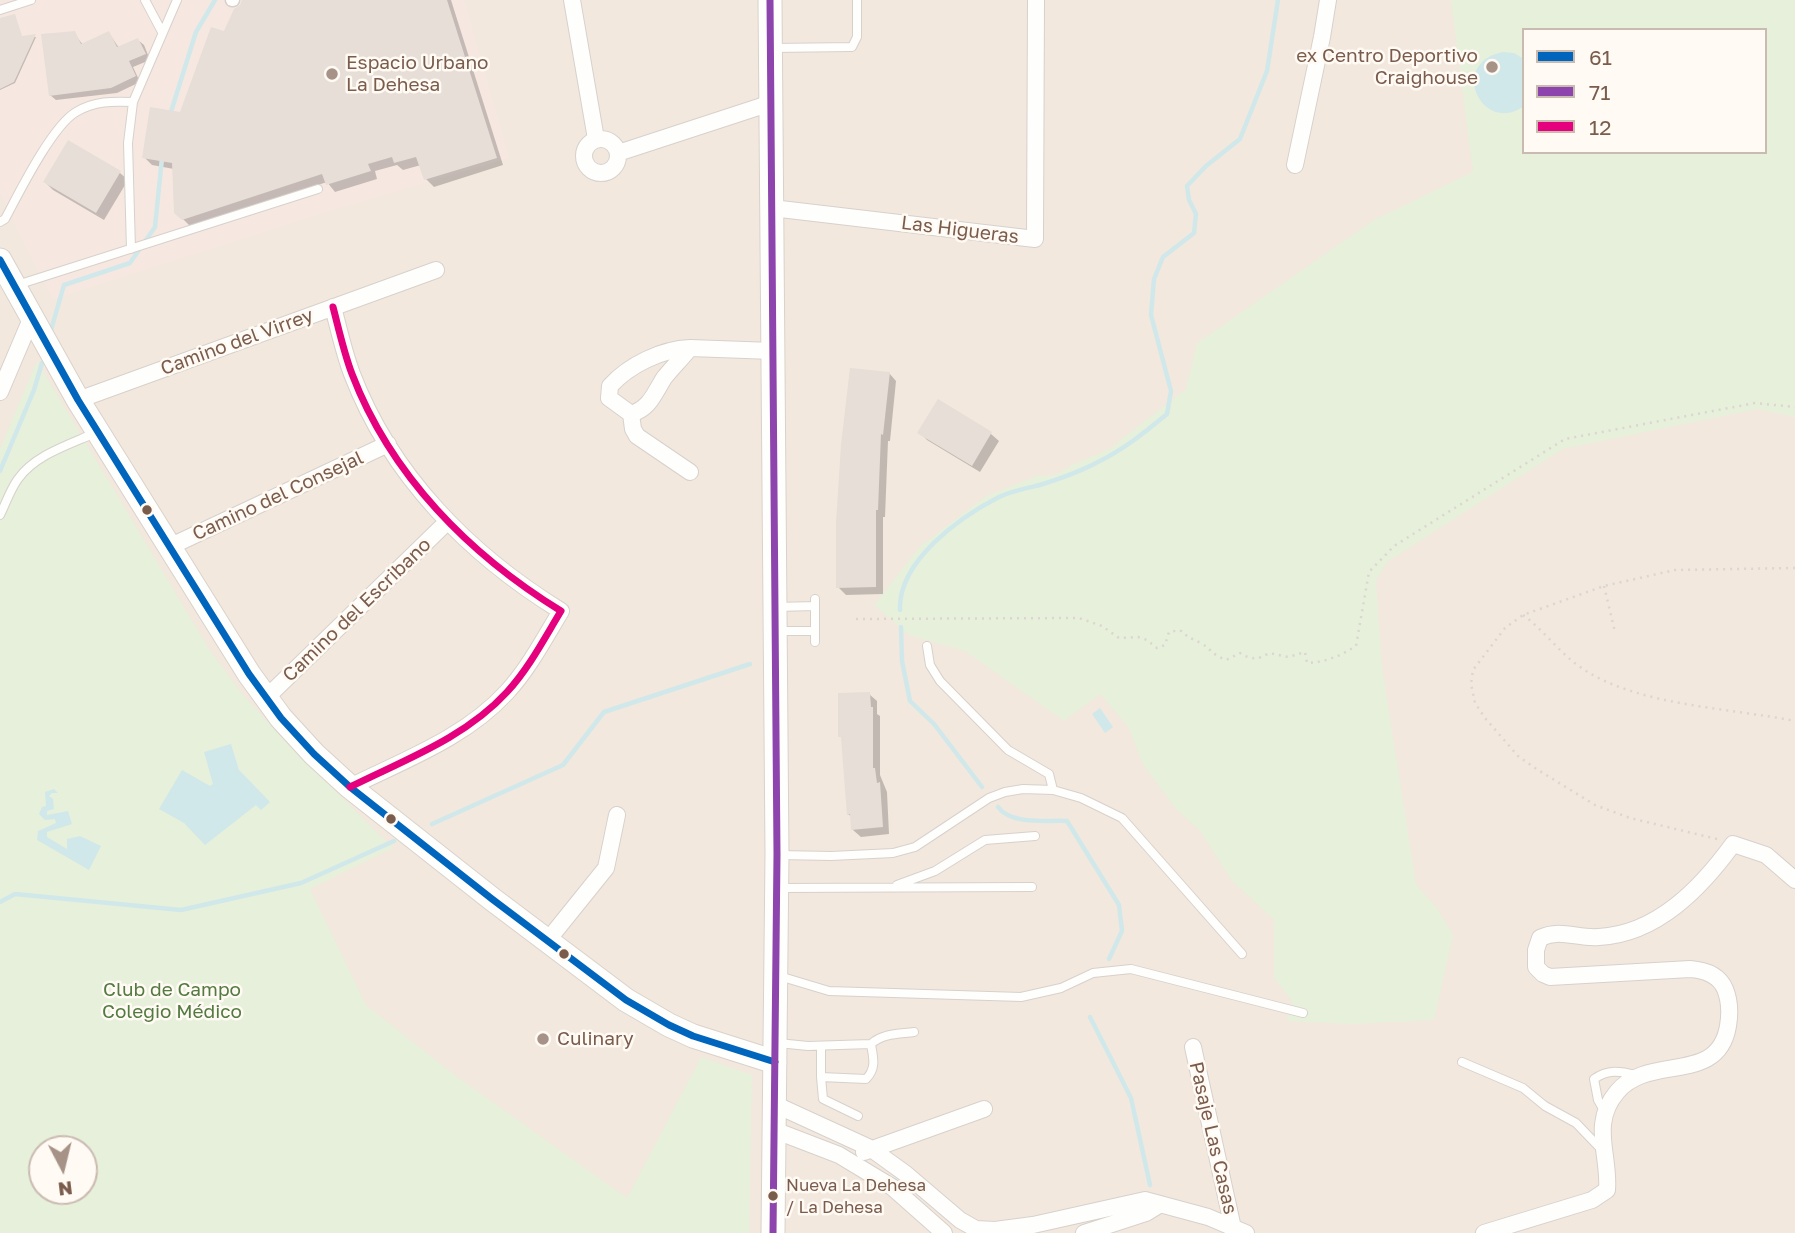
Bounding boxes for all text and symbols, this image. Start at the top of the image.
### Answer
legend [1522,28,1767,154]
text: 61 [1589,44,1612,70]
place label: ex Centro Deportivo Craighouse [1296,45,1478,89]
place label: Espacio Urbano La Dehesa [346,52,488,96]
marker: ex Centro Deportivo Craighouse [1484,59,1500,75]
marker: Espacio Urbano La Dehesa [324,66,340,82]
text: 71 [1589,79,1610,105]
text: 12 [1589,114,1611,140]
street label: Las Higueras [900,211,1020,249]
street label: Camino del Virrey [158,304,316,380]
street label: Camino del Consejal [189,446,367,546]
unlabelled marker [140,503,154,517]
street label: Camino del Escribano [278,533,436,687]
unlabelled marker [384,812,398,826]
unlabelled marker [557,947,571,961]
park label: Club de Campo Colegio Médico [102,979,242,1023]
place label: Culinary [557,1028,634,1050]
marker: Culinary [535,1031,551,1047]
street label: Pasaje Las Casas [1184,1060,1242,1216]
north arrow [28,1135,98,1205]
place label: Nueva La Dehesa / La Dehesa [786,1176,926,1216]
text: N [57,1177,74,1202]
marker: Nueva La Dehesa / La Dehesa [766,1189,780,1203]

